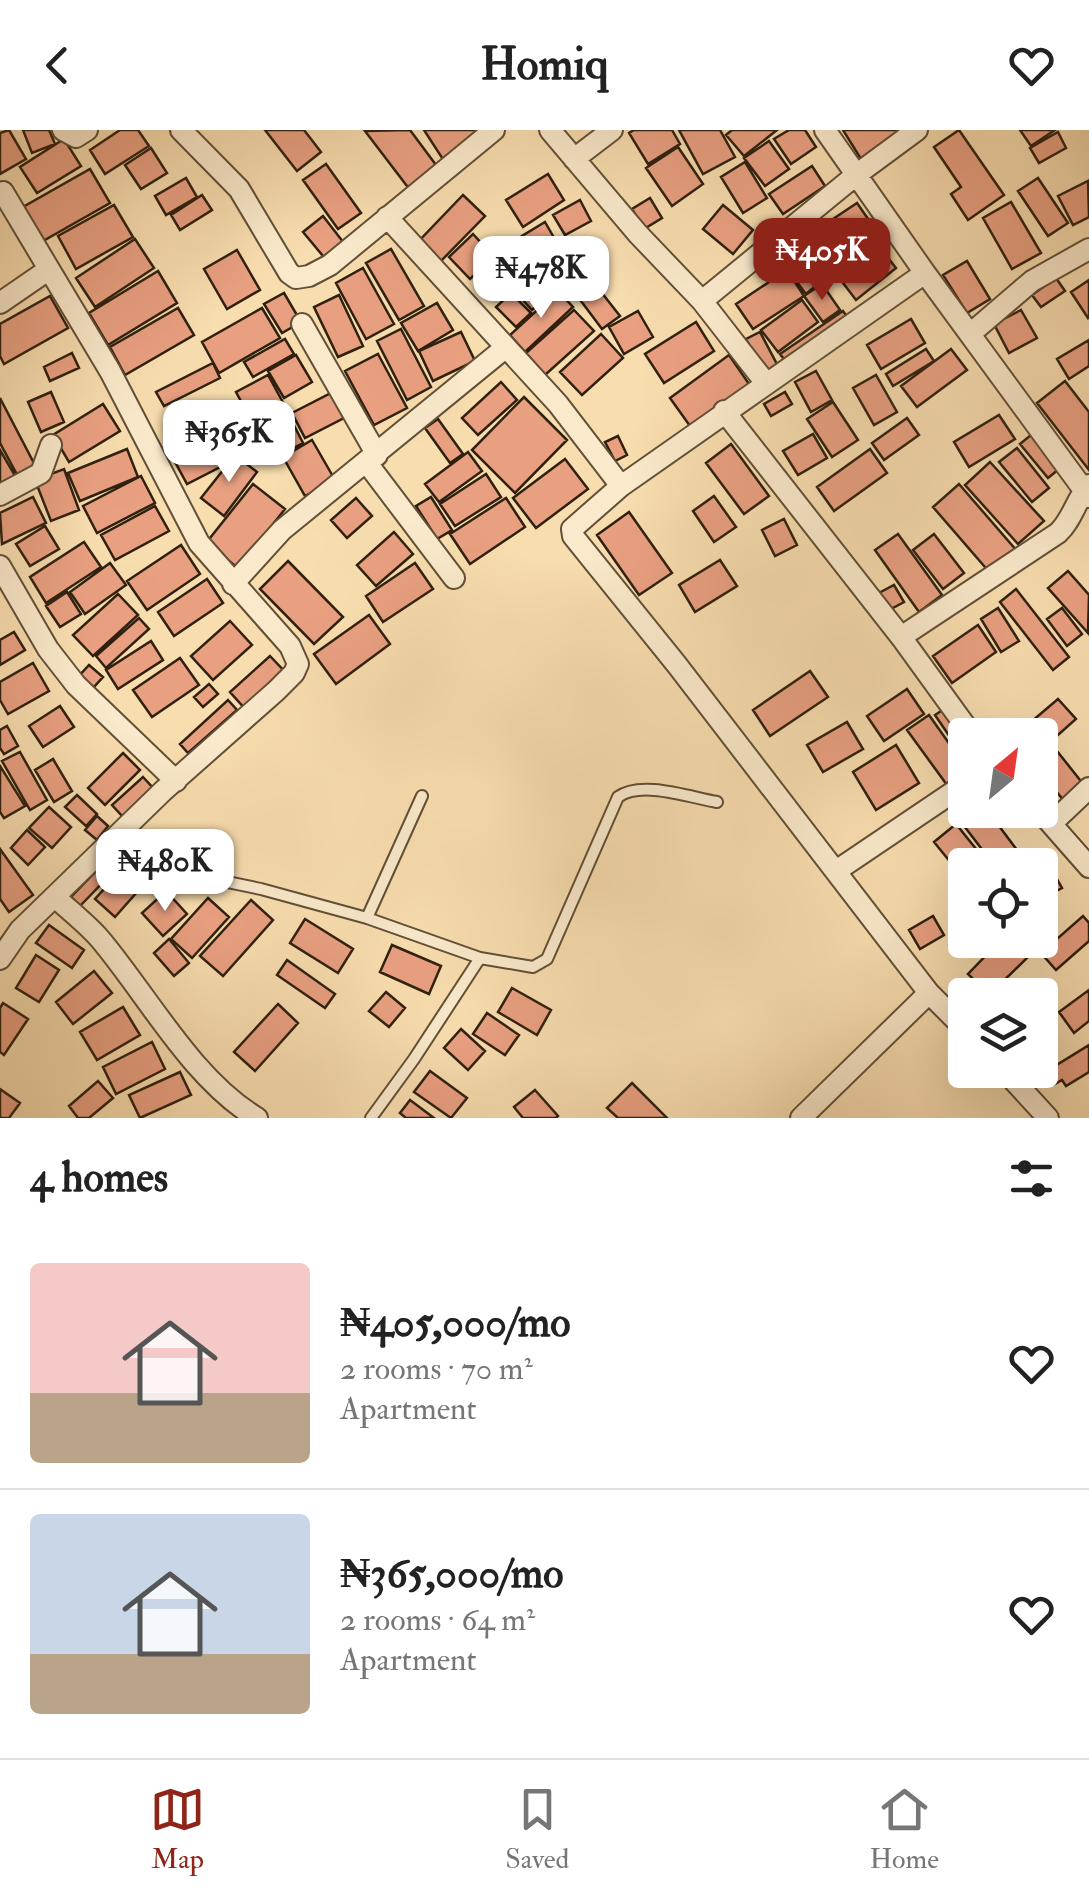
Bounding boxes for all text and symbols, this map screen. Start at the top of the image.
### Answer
text: Homiq [480,37,609,93]
icon: back [30,38,85,93]
icon: heart [1004,38,1059,93]
pin: ₦405K [752,218,892,303]
text: ₦405K [775,230,869,270]
pin: ₦478K [471,236,611,321]
text: ₦478K [495,248,587,288]
pin: ₦365K [159,400,299,485]
text: ₦365K [185,412,273,452]
north arrow [948,718,1058,828]
map controls [948,718,1058,1088]
pin: ₦480K [95,829,235,914]
text: ₦480K [118,841,212,881]
button: locate [948,848,1058,958]
button: layers [948,978,1058,1088]
icon: filters [1004,1151,1059,1206]
text: 4 homes [30,1152,168,1204]
text: ₦405,000/mo [340,1297,570,1349]
icon: home [110,1303,230,1423]
icon: heart [1004,1336,1059,1391]
text: 2 rooms · 70 m² [340,1349,533,1389]
text: Apartment [340,1389,477,1429]
text: ₦365,000/mo [340,1548,564,1600]
icon: home [110,1554,230,1674]
icon: heart [1004,1587,1059,1642]
text: 2 rooms · 64 m² [340,1600,535,1640]
text: Apartment [340,1640,477,1680]
tab: Map [150,1782,205,1877]
tab: Saved [505,1782,569,1877]
tab: Home [869,1782,939,1877]

